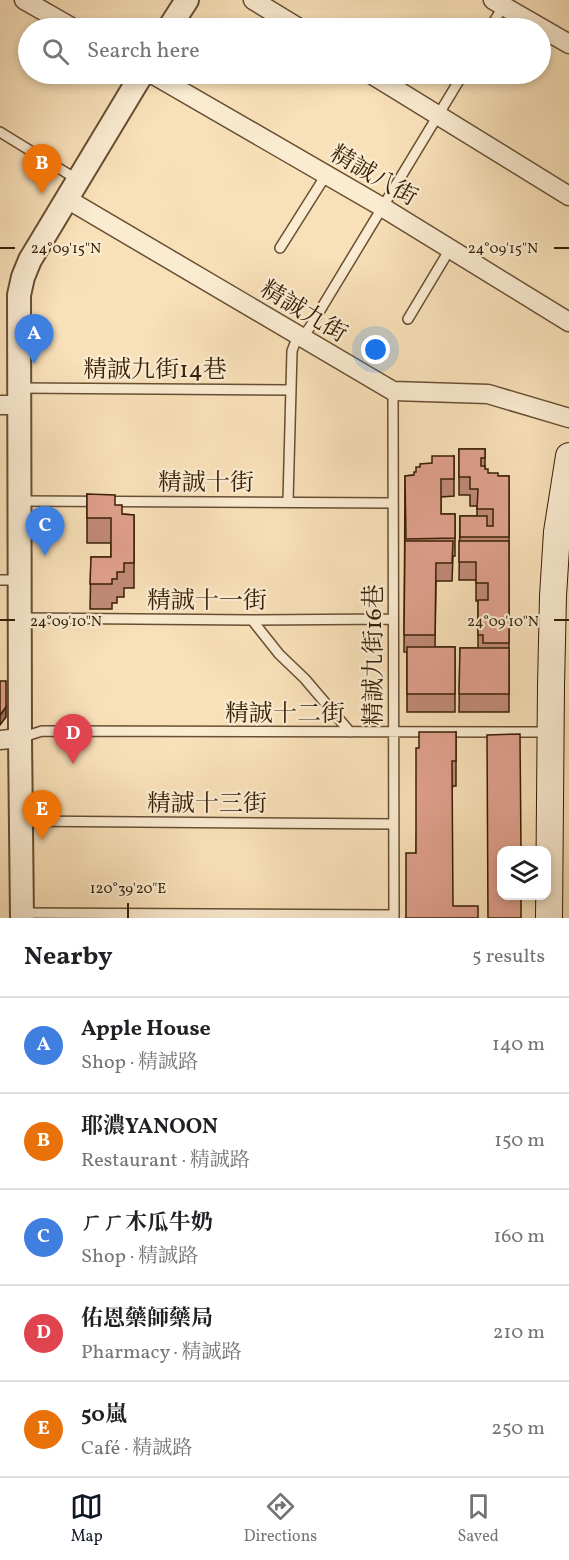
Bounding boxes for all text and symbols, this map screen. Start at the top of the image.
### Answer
search box [18,18,551,84]
icon: search [39,35,72,68]
text: Search here [87,36,200,67]
street label: 精誠八街 [323,138,423,215]
pin: B [22,144,62,194]
text: 24°09'15"N [31,239,101,260]
text: 24°09'15"N [468,239,538,260]
street label: 精誠九街 [253,273,353,352]
pin: A [15,314,54,364]
your location [361,335,390,364]
street label: 精誠九街14巷 [83,354,227,388]
street label: 精誠十街 [158,467,254,501]
pin: C [26,506,64,556]
street label: 精誠九街16巷 [358,584,392,726]
street label: 精誠十一街 [147,585,267,619]
text: 24°09'10"N [30,612,102,633]
text: 24°09'10"N [467,612,539,633]
street label: 精誠十二街 [225,698,345,732]
pin: D [54,714,92,764]
street label: 精誠十三街 [147,788,267,822]
pin: E [22,790,62,840]
map controls [497,846,551,900]
button: layers [497,846,551,900]
text: 120°39'20"E [90,879,166,900]
text: Nearby [24,939,113,975]
text: 5 results [472,943,545,971]
text: Apple House [81,1014,211,1045]
text: A [36,1031,51,1059]
text: 140 m [492,1031,545,1059]
text: Shop · 精誠路 [81,1049,198,1077]
text: 耶濃YANOON [81,1112,218,1143]
text: B [37,1127,50,1155]
text: 150 m [494,1127,545,1155]
text: Restaurant · 精誠路 [81,1147,250,1175]
text: ㄏㄏ木瓜牛奶 [81,1208,213,1239]
text: C [37,1223,50,1251]
text: 160 m [493,1223,545,1251]
text: Shop · 精誠路 [81,1243,198,1271]
text: 佑恩藥師藥局 [81,1304,213,1335]
text: D [36,1319,51,1347]
text: 210 m [493,1319,545,1347]
text: Pharmacy · 精誠路 [81,1339,242,1367]
text: 50嵐 [81,1400,127,1431]
text: E [37,1415,50,1443]
text: 250 m [491,1415,545,1443]
text: Café · 精誠路 [81,1435,192,1463]
tab: Map [70,1490,103,1548]
tab: Directions [244,1490,317,1548]
tab: Saved [458,1490,499,1548]

